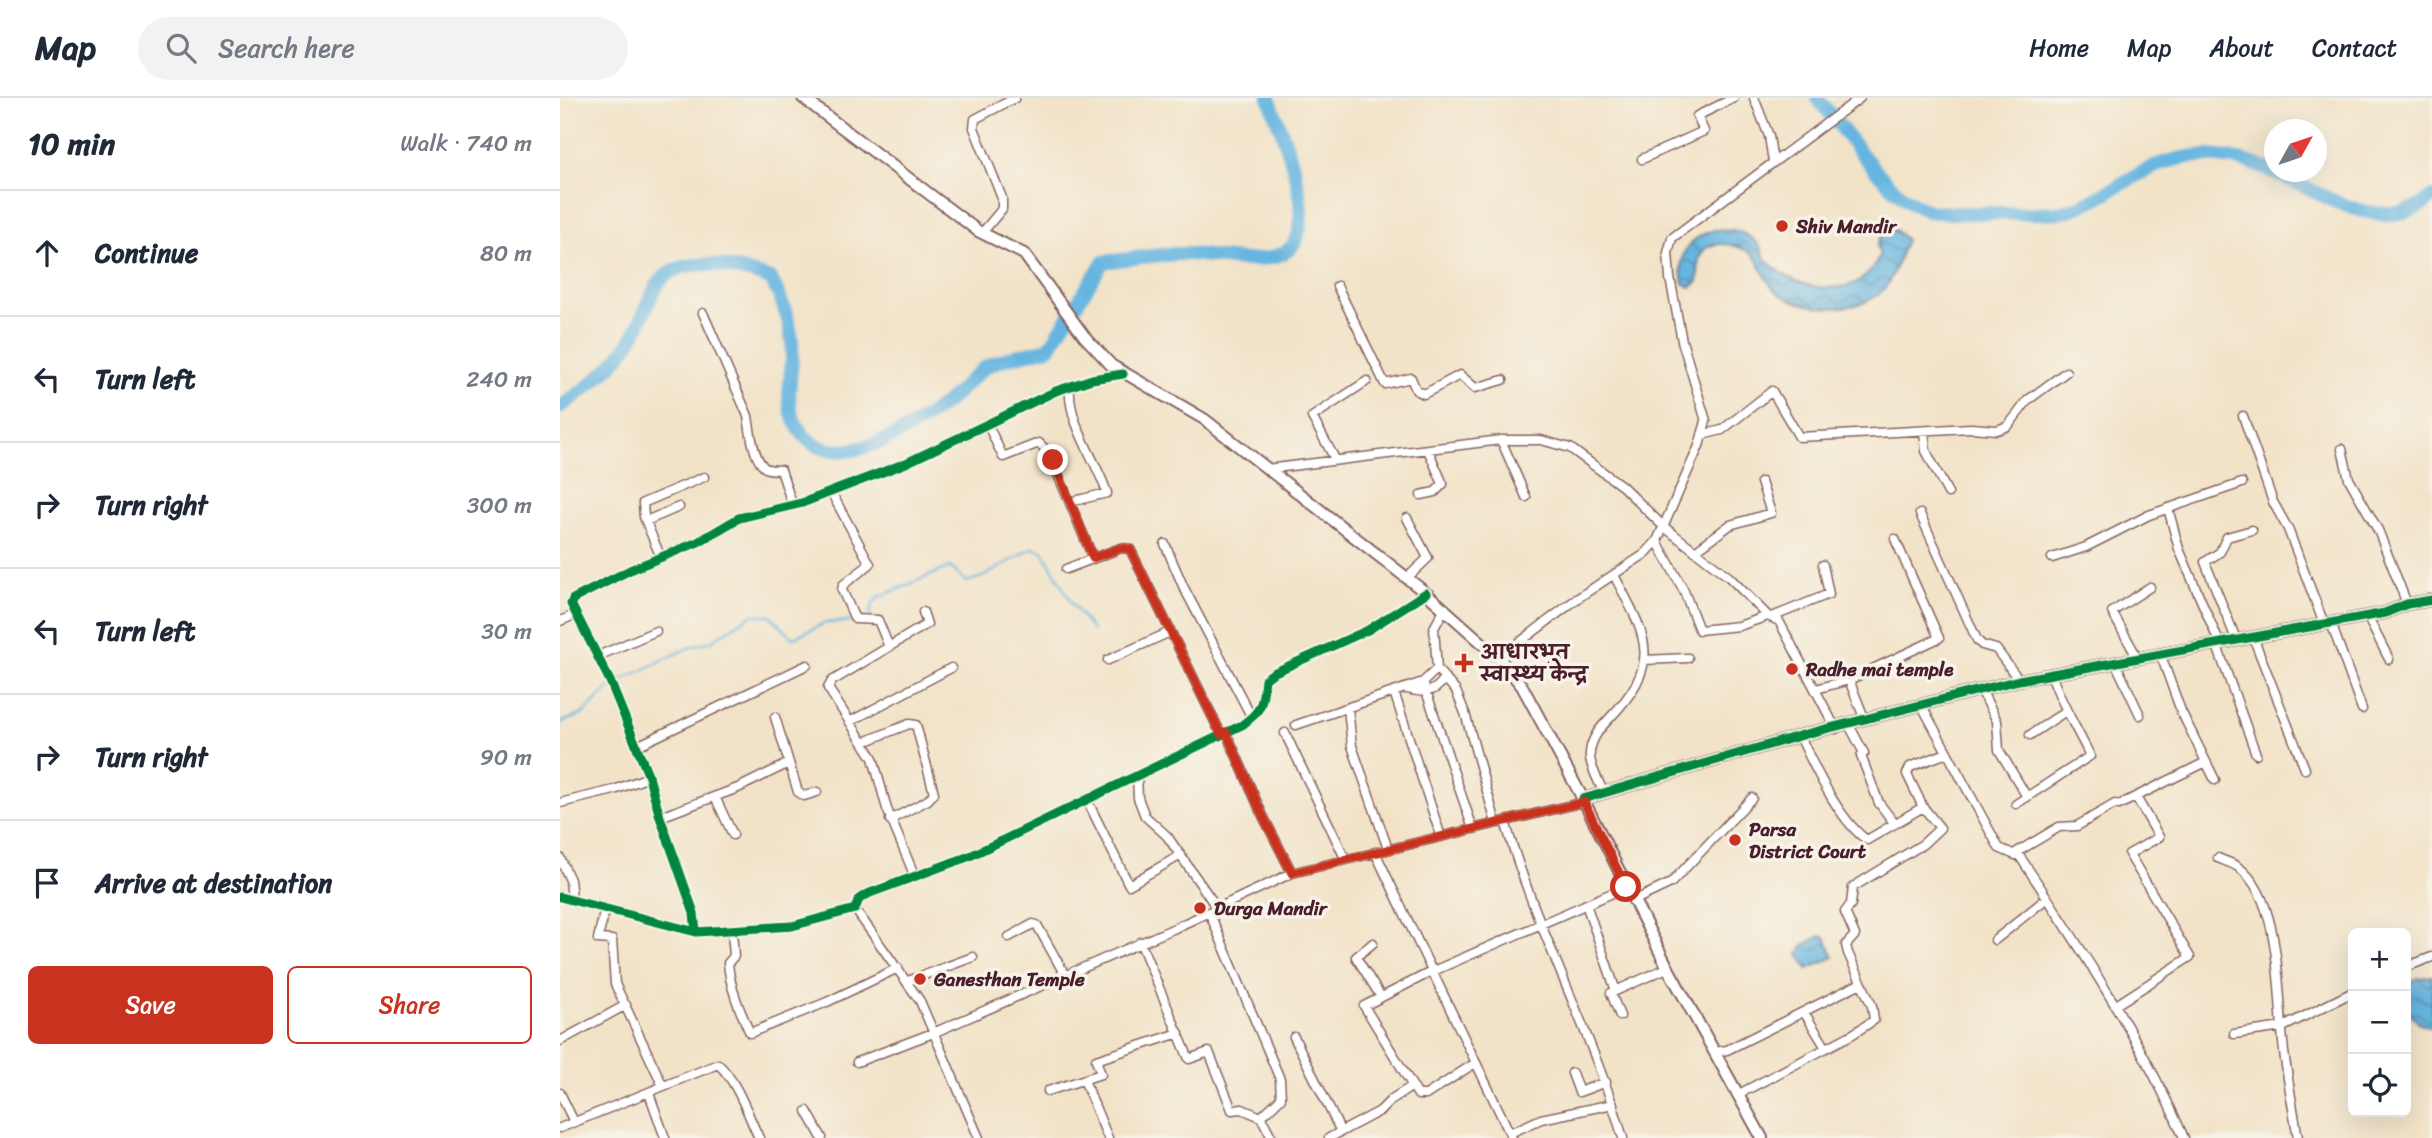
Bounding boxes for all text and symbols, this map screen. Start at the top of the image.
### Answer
search box [138,17,628,80]
text: Map [35,19,96,77]
text: Search here [218,25,355,71]
text: Home [2029,27,2089,69]
text: Map [2127,27,2171,69]
text: About [2209,27,2274,69]
text: Contact [2312,27,2397,69]
icon: search [162,29,200,67]
text: 10 min [28,117,115,171]
north arrow [2264,119,2327,182]
text: Walk · 740 m [400,123,532,164]
place label: Shiv Mandir [1795,210,1898,243]
marker: Shiv Mandir [1774,218,1790,234]
text: Continue [95,230,198,276]
text: 80 m [480,233,532,274]
icon: ahead [28,234,66,272]
text: Turn left [95,356,195,402]
text: 240 m [466,359,532,400]
icon: left [28,360,66,398]
route end [1037,444,1068,475]
text: Turn right [95,482,208,528]
text: 300 m [467,485,532,526]
icon: right [28,486,66,524]
text: Turn left [95,608,195,654]
text: 30 m [481,611,532,652]
icon: left [28,612,66,650]
place label: आधारभूत स्वास्थ्य केन्द्र [1478,636,1590,691]
marker: आधारभूत स्वास्थ्य केन्द्र [1454,653,1474,673]
place label: Radhe mai temple [1805,653,1954,686]
marker: Radhe mai temple [1784,661,1800,677]
text: Turn right [95,734,208,780]
text: 90 m [480,737,532,778]
icon: right [28,738,66,776]
place label: Parsa District Court [1749,813,1867,868]
marker: Parsa District Court [1727,832,1743,848]
text: Arrive at destination [95,860,332,906]
icon: arrive [28,864,66,902]
route start [1610,871,1641,902]
place label: Durga Mandir [1214,892,1329,925]
marker: Durga Mandir [1192,900,1208,916]
map controls [2348,928,2411,1117]
button: + [2348,928,2411,991]
place label: Ganesthan Temple [933,963,1085,996]
button: Save [28,966,273,1044]
button: Share [287,966,532,1044]
marker: Ganesthan Temple [912,971,928,987]
button: − [2348,991,2411,1054]
button: locate [2348,1054,2411,1117]

